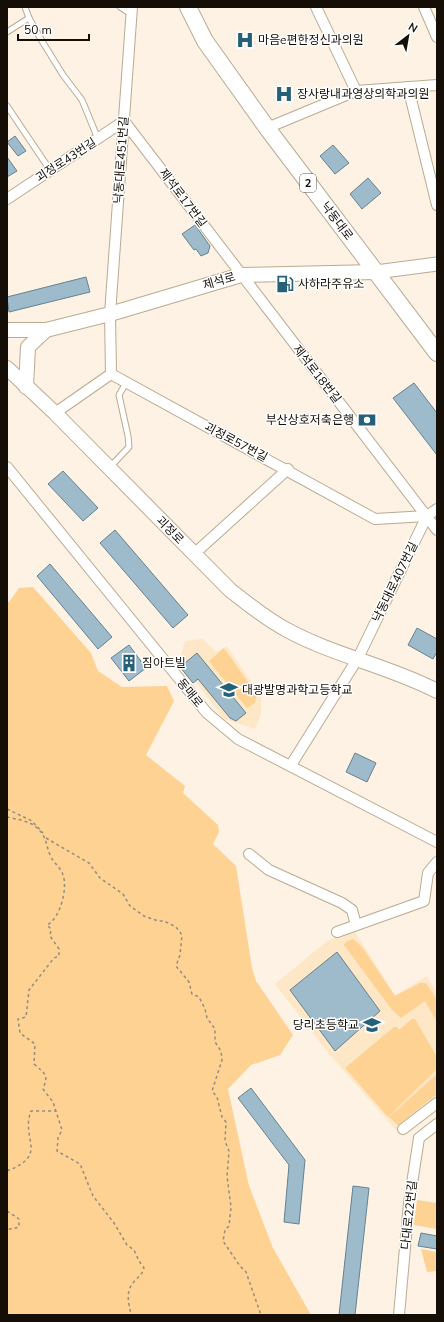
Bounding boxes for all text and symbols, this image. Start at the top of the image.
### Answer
scale bar [18,16,89,42]
north arrow [388,16,428,56]
text: N [406,19,420,36]
text: 50 m [24,22,52,38]
hospital icon: 마음e편한정신과의원 [235,30,255,50]
place label: 마음e편한정신과의원 [258,32,364,48]
hospital icon: 장사랑내과영상의학과의원 [274,84,294,104]
place label: 장사랑내과영상의학과의원 [297,86,429,102]
street label: 낙동대로451번길 [110,116,132,204]
street label: 괴정로43번길 [32,134,100,186]
street label: 제석로17번길 [156,165,210,231]
road number: 2 [300,174,316,192]
street label: 낙동대로 [317,199,357,243]
street label: 제석로 [201,269,237,293]
fuel station icon: 사하라주유소 [275,274,295,294]
place label: 사하라주유소 [298,276,364,292]
street label: 제석로18번길 [289,342,345,406]
bank icon: 부산상호저축은행 [357,410,377,430]
place label: 부산상호저축은행 [266,412,354,428]
street label: 괴정로57번길 [202,419,270,465]
street label: 괴정로 [153,513,187,547]
street label: 낙동대로407번길 [369,539,421,625]
building icon: 짐아트빌 [119,653,139,673]
place label: 짐아트빌 [142,655,186,671]
street label: 동매로 [173,675,207,711]
school or university icon: 대광발명과학고등학교 [219,680,239,700]
place label: 대광발명과학고등학교 [242,682,352,698]
school or university icon: 당리초등학교 [362,1015,382,1035]
place label: 당리초등학교 [293,1017,359,1033]
street label: 다대로22번길 [397,1180,421,1250]

